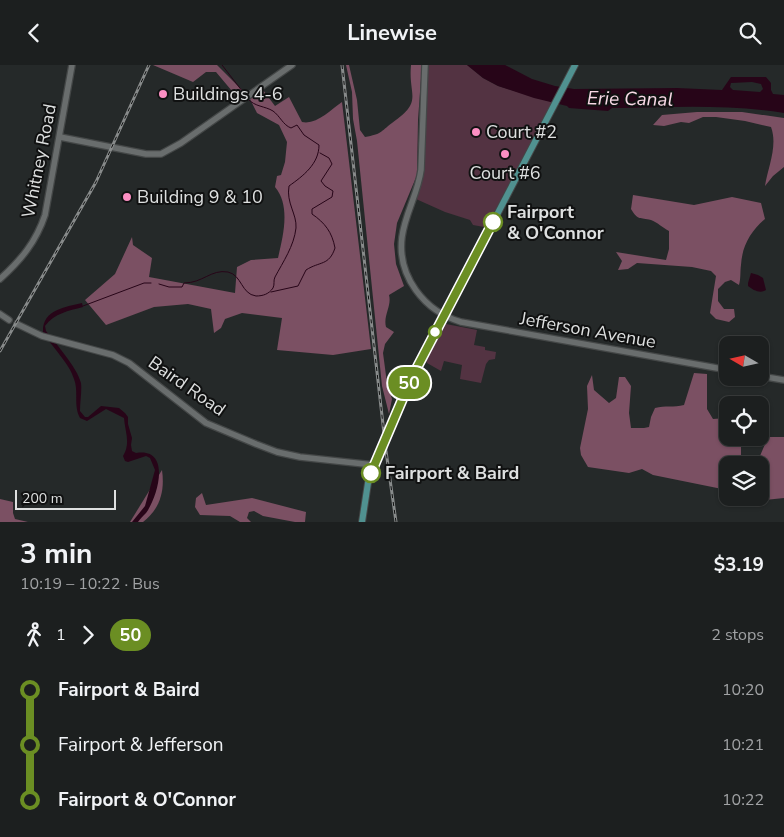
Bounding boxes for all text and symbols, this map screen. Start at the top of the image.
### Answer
text: Linewise [347,18,437,48]
icon: back [20,19,48,47]
icon: search [736,19,764,47]
place label: Buildings 4-6 [173,82,283,106]
water label: Erie Canal [587,85,673,113]
marker: Buildings 4-6 [157,88,169,100]
street label: Whitney Road [16,102,62,220]
place label: Court #2 [486,120,557,144]
marker: Court #2 [470,126,482,138]
marker: Court #6 [499,148,511,160]
place label: Court #6 [469,161,541,185]
place label: Building 9 & 10 [137,185,263,209]
marker: Building 9 & 10 [121,191,133,203]
place label: Fairport & O'Connor [507,200,604,245]
marker: Fairport & O'Connor [483,212,503,232]
street label: Jefferson Avenue [517,306,658,354]
unlabelled marker [428,325,442,339]
north arrow [719,336,769,386]
map controls [719,336,769,506]
street label: Baird Road [144,351,230,421]
line badge: 50 [386,367,432,399]
text: 50 [398,371,420,395]
button: locate [719,396,769,446]
button: layers [719,456,769,506]
place label: Fairport & Baird [385,461,519,485]
marker: Fairport & Baird [361,463,381,483]
scale bar [15,487,116,510]
text: 200 m [22,489,63,508]
text: 3 min [20,535,92,573]
text: $3.19 [714,552,764,578]
text: 10:19 – 10:22 · Bus [20,573,160,595]
icon: walk [20,621,48,649]
icon: forward [74,621,102,649]
text: 50 [120,623,141,647]
text: 1 [56,624,66,646]
text: 2 stops [711,624,764,646]
text: Fairport & Baird [58,677,200,703]
text: 10:20 [722,679,764,701]
text: Fairport & Jefferson [58,732,224,758]
text: 10:21 [722,734,764,756]
text: Fairport & O'Connor [58,787,236,813]
text: 10:22 [722,789,764,811]

